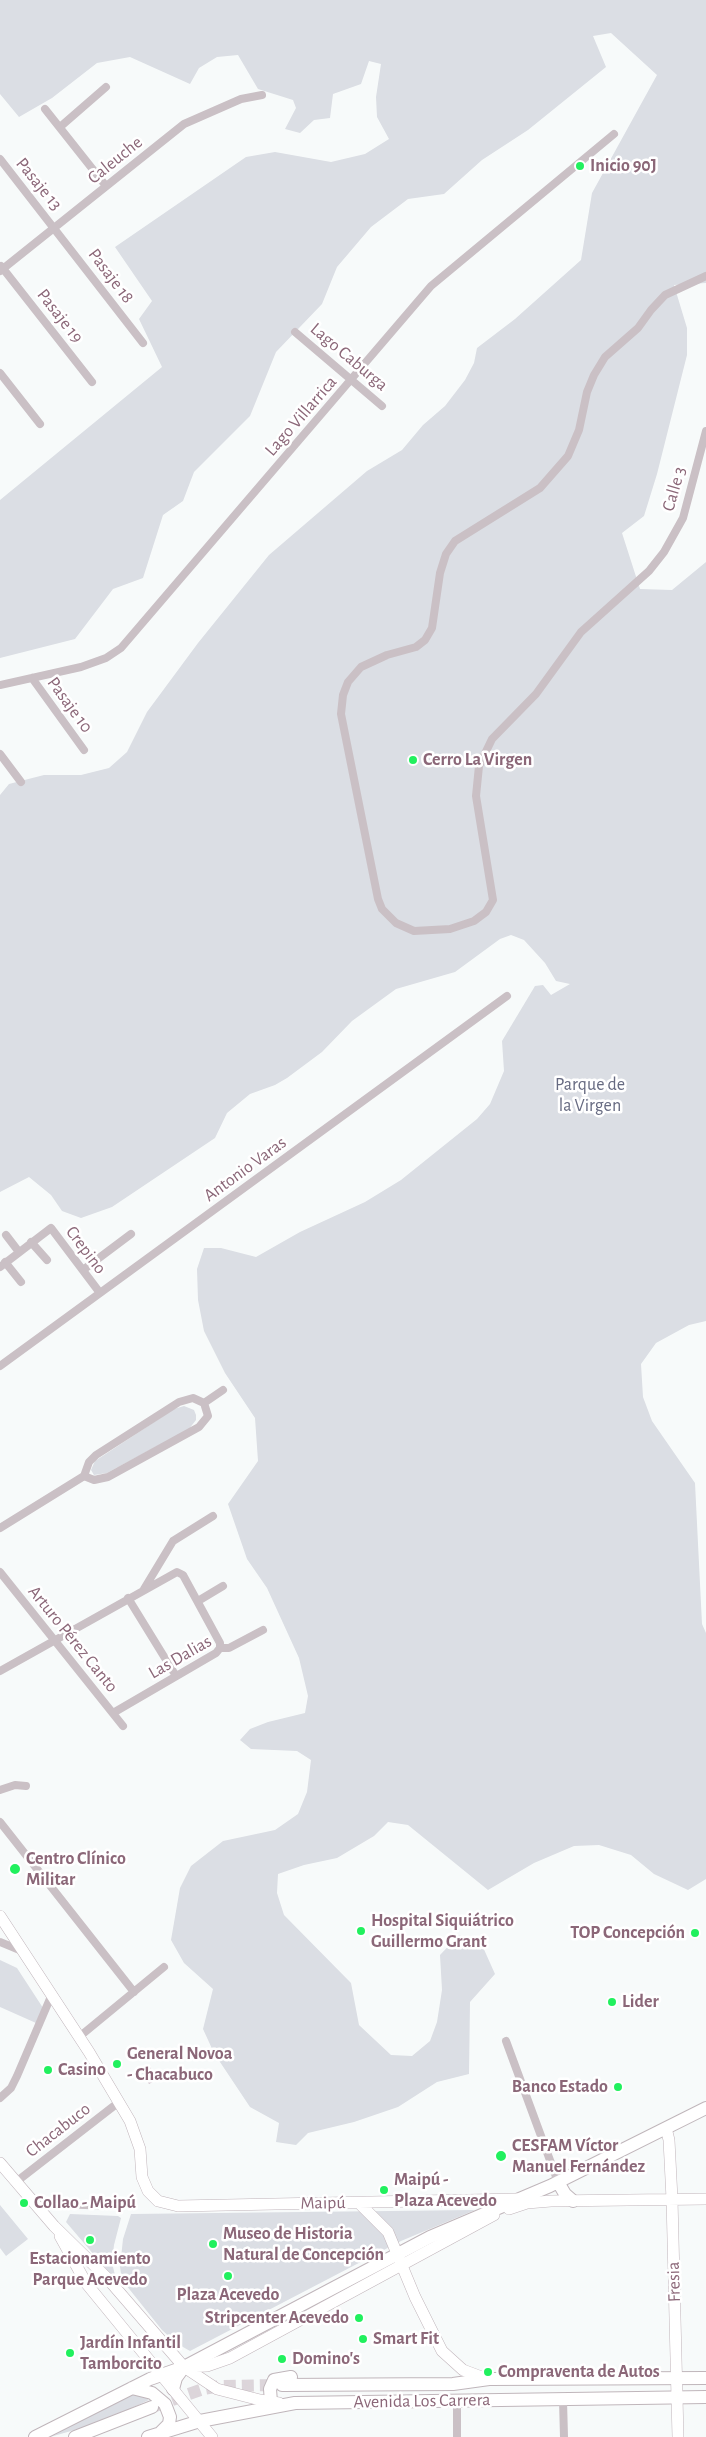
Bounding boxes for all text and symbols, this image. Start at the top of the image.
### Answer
street label: Caleuche [83,131,147,189]
street label: Pasaje 13 [11,153,67,215]
place label: Inicio 90J [590,155,657,177]
marker: Inicio 90J [574,160,586,172]
street label: Pasaje 18 [83,244,139,308]
street label: Pasaje 19 [32,285,88,347]
street label: Lago Caburga [306,318,392,396]
street label: Lago Villarrica [260,372,342,460]
street label: Calle 3 [657,464,691,514]
street label: Pasaje 10 [42,673,98,737]
place label: Cerro La Virgen [423,749,532,771]
marker: Cerro La Virgen [407,754,419,766]
park label: Parque de la Virgen [555,1074,625,1116]
street label: Antonio Varas [199,1132,291,1206]
street label: Crepino [61,1222,111,1278]
street label: Arturo Pérez Canto [23,1581,123,1697]
street label: Las Dalias [145,1630,215,1684]
place label: Centro Clínico Militar [26,1848,126,1890]
marker: Centro Clínico Militar [8,1862,22,1876]
place label: Hospital Siquiátrico Guillermo Grant [371,1910,514,1952]
place label: TOP Concepción [570,1922,685,1944]
marker: Hospital Siquiátrico Guillermo Grant [355,1925,367,1937]
marker: TOP Concepción [689,1927,701,1939]
place label: Lider [622,1991,659,2013]
marker: Lider [606,1996,618,2008]
place label: General Novoa - Chacabuco [127,2043,232,2086]
marker: General Novoa - Chacabuco [111,2058,123,2070]
place label: Casino [58,2059,106,2081]
marker: Casino [42,2064,54,2076]
place label: Banco Estado [512,2076,608,2098]
marker: Banco Estado [612,2081,624,2093]
street label: Chacabuco [21,2098,95,2162]
place label: CESFAM Víctor Manuel Fernández [512,2135,645,2178]
marker: CESFAM Víctor Manuel Fernández [494,2149,508,2163]
place label: Maipú - Plaza Acevedo [394,2169,497,2212]
marker: Maipú - Plaza Acevedo [378,2184,390,2196]
place label: Collao - Maipú [34,2192,136,2214]
street label: Maipú [300,2192,346,2214]
marker: Collao - Maipú [18,2197,30,2209]
place label: Museo de Historia Natural de Concepción [223,2223,384,2266]
marker: Estacionamiento Parque Acevedo [84,2234,96,2246]
marker: Museo de Historia Natural de Concepción [207,2238,219,2250]
place label: Estacionamiento Parque Acevedo [29,2248,151,2290]
street label: Fresia [662,2261,686,2303]
marker: Plaza Acevedo [222,2270,234,2282]
place label: Plaza Acevedo [177,2284,279,2306]
place label: Stripcenter Acevedo [205,2307,349,2329]
marker: Stripcenter Acevedo [353,2312,365,2324]
place label: Smart Fit [373,2328,439,2350]
place label: Jardín Infantil Tamborcito [80,2332,181,2374]
marker: Smart Fit [357,2333,369,2345]
marker: Jardín Infantil Tamborcito [64,2347,76,2359]
place label: Domino's [292,2348,360,2370]
marker: Domino's [276,2353,288,2365]
place label: Compraventa de Autos [498,2361,660,2383]
marker: Compraventa de Autos [482,2366,494,2378]
street label: Avenida Los Carrera [353,2389,491,2413]

